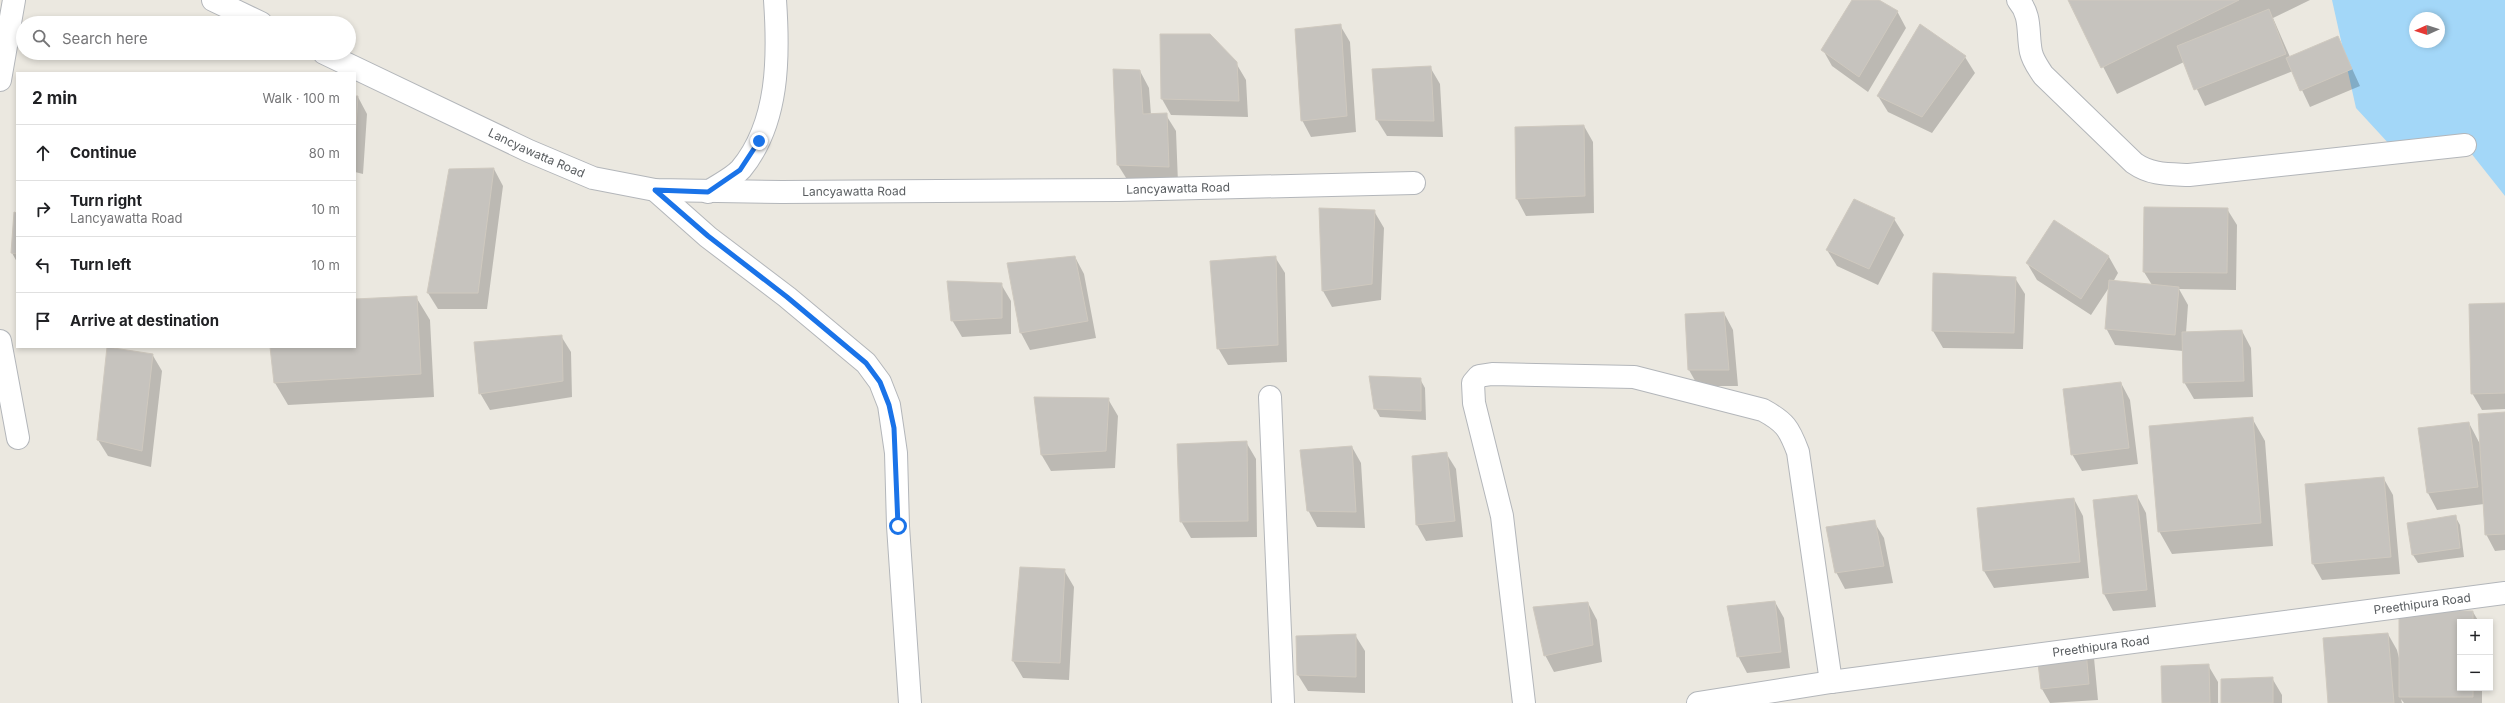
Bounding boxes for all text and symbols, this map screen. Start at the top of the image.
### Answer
north arrow [2409,12,2445,48]
search box [16,16,356,60]
icon: search [30,27,52,49]
text: Search here [62,29,148,48]
text: 2 min [32,88,77,108]
text: Walk · 100 m [262,90,340,106]
street label: Lancyawatta Road [486,125,587,181]
route end [750,132,768,150]
icon: ahead [32,142,54,164]
text: Continue [70,143,137,162]
text: 80 m [309,145,340,161]
street label: Lancyawatta Road [1126,179,1230,197]
street label: Lancyawatta Road [802,183,906,199]
text: Turn right [70,191,142,210]
icon: right [32,198,54,220]
text: 10 m [311,201,340,217]
text: Lancyawatta Road [70,210,183,226]
icon: left [32,254,54,276]
text: Turn left [70,255,131,274]
text: 10 m [311,257,340,273]
icon: arrive [32,310,54,332]
text: Arrive at destination [70,311,219,330]
route start [889,517,907,535]
street label: Preethipura Road [2373,590,2472,617]
map controls [2457,619,2493,691]
button: + [2457,619,2493,655]
street label: Preethipura Road [2051,632,2151,660]
button: − [2457,655,2493,691]

